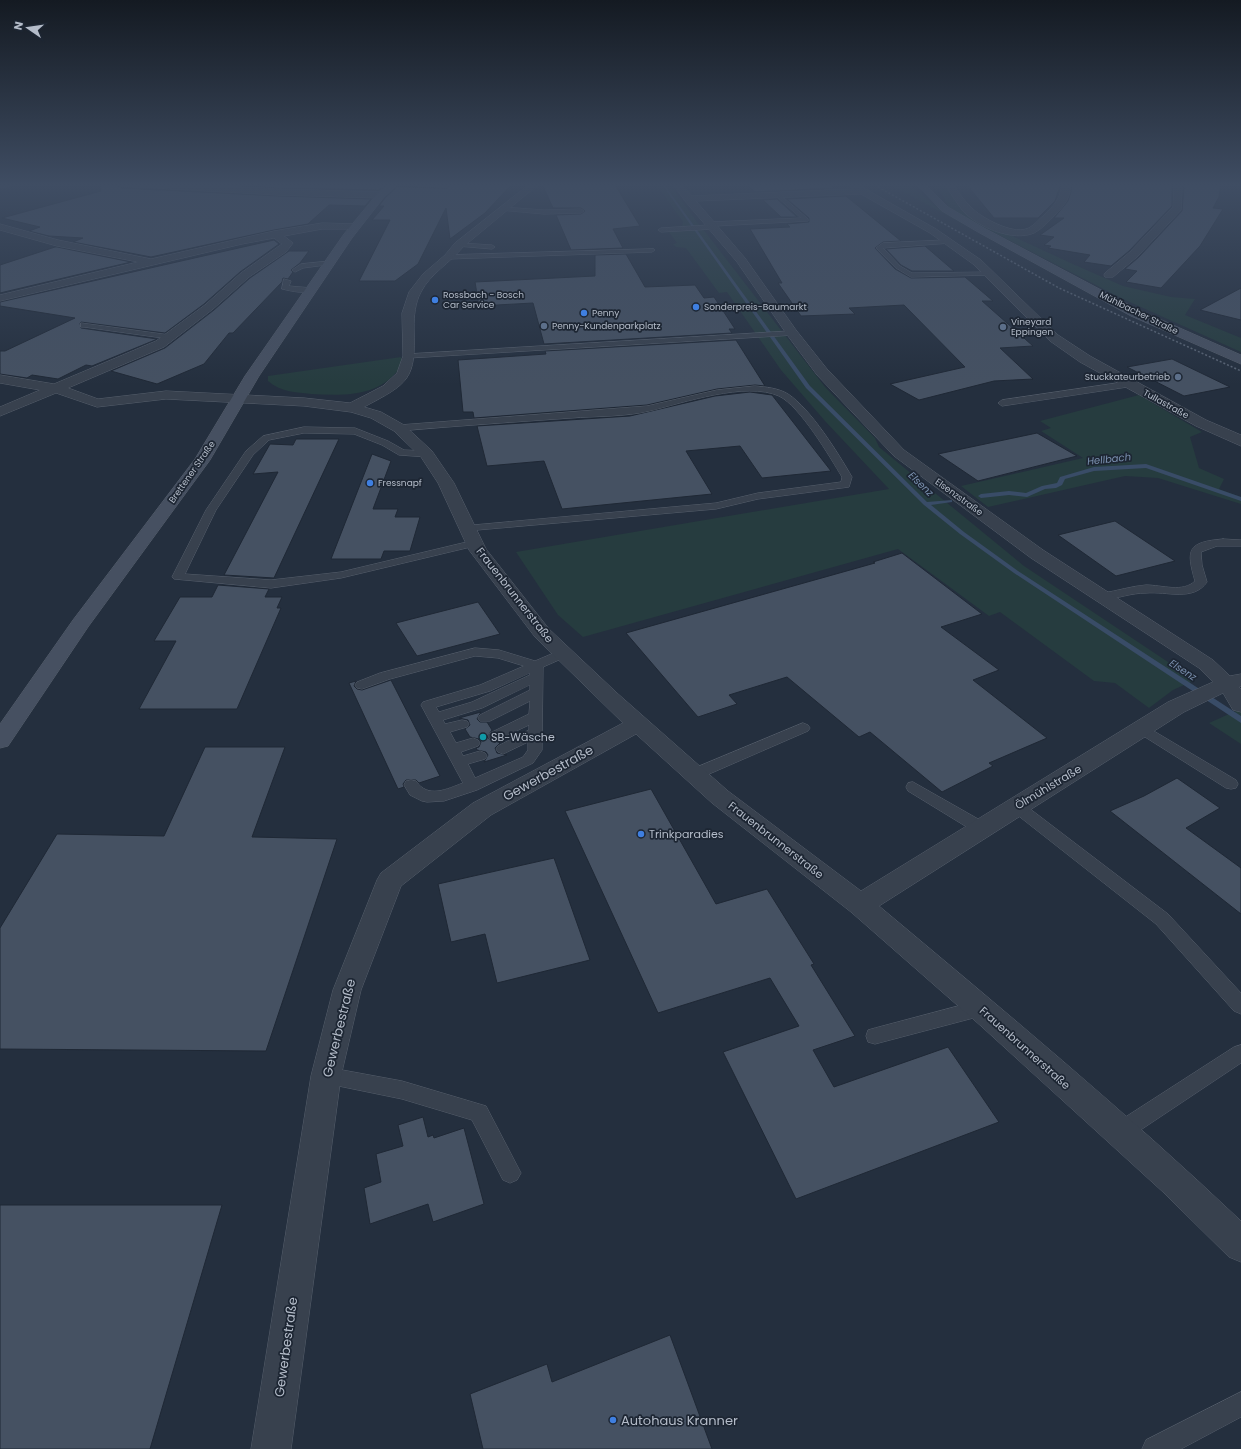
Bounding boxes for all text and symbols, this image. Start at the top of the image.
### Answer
north arrow [8,8,48,48]
text: N [10,20,27,32]
place label: Rossbach - Bosch Car Service [443,289,524,311]
street label: Mühlbacher Straße [1098,289,1181,337]
marker: Rossbach - Bosch Car Service [430,295,440,305]
place label: Sonderpreis-Baumarkt [704,301,807,313]
marker: Sonderpreis-Baumarkt [691,302,701,312]
place label: Penny [592,307,619,319]
marker: Penny [579,308,589,318]
place label: Vineyard Eppingen [1011,316,1053,338]
place label: Penny-Kundenparkplatz [552,320,661,332]
marker: Penny-Kundenparkplatz [539,321,549,331]
marker: Vineyard Eppingen [998,322,1008,332]
place label: Stuckkateurbetrieb [1085,371,1170,383]
marker: Stuckkateurbetrieb [1173,372,1183,382]
street label: Tullastraße [1141,387,1191,422]
street label: Brettener Straße [166,438,218,506]
water label: Hellbach [1086,449,1132,469]
water label: Elsenz [905,468,937,500]
street label: Elsenzstraße [933,476,986,519]
place label: Fressnapf [378,477,422,489]
marker: Fressnapf [365,478,375,488]
street label: Frauenbrunnerstraße [473,544,557,646]
water label: Elsenz [1166,656,1200,685]
place label: SB-Wäsche [491,729,555,745]
marker: SB-Wäsche [478,732,488,742]
street label: Gewerbestraße [499,740,597,806]
street label: Ölmühlstraße [1012,761,1084,813]
street label: Frauenbrunnerstraße [725,798,827,882]
place label: Trinkparadies [649,826,724,842]
marker: Trinkparadies [636,829,646,839]
street label: Gewerbestraße [318,977,360,1079]
street label: Frauenbrunnerstraße [976,1003,1074,1093]
street label: Gewerbestraße [270,1296,302,1398]
place label: Autohaus Kranner [621,1411,738,1430]
marker: Autohaus Kranner [608,1415,618,1425]

